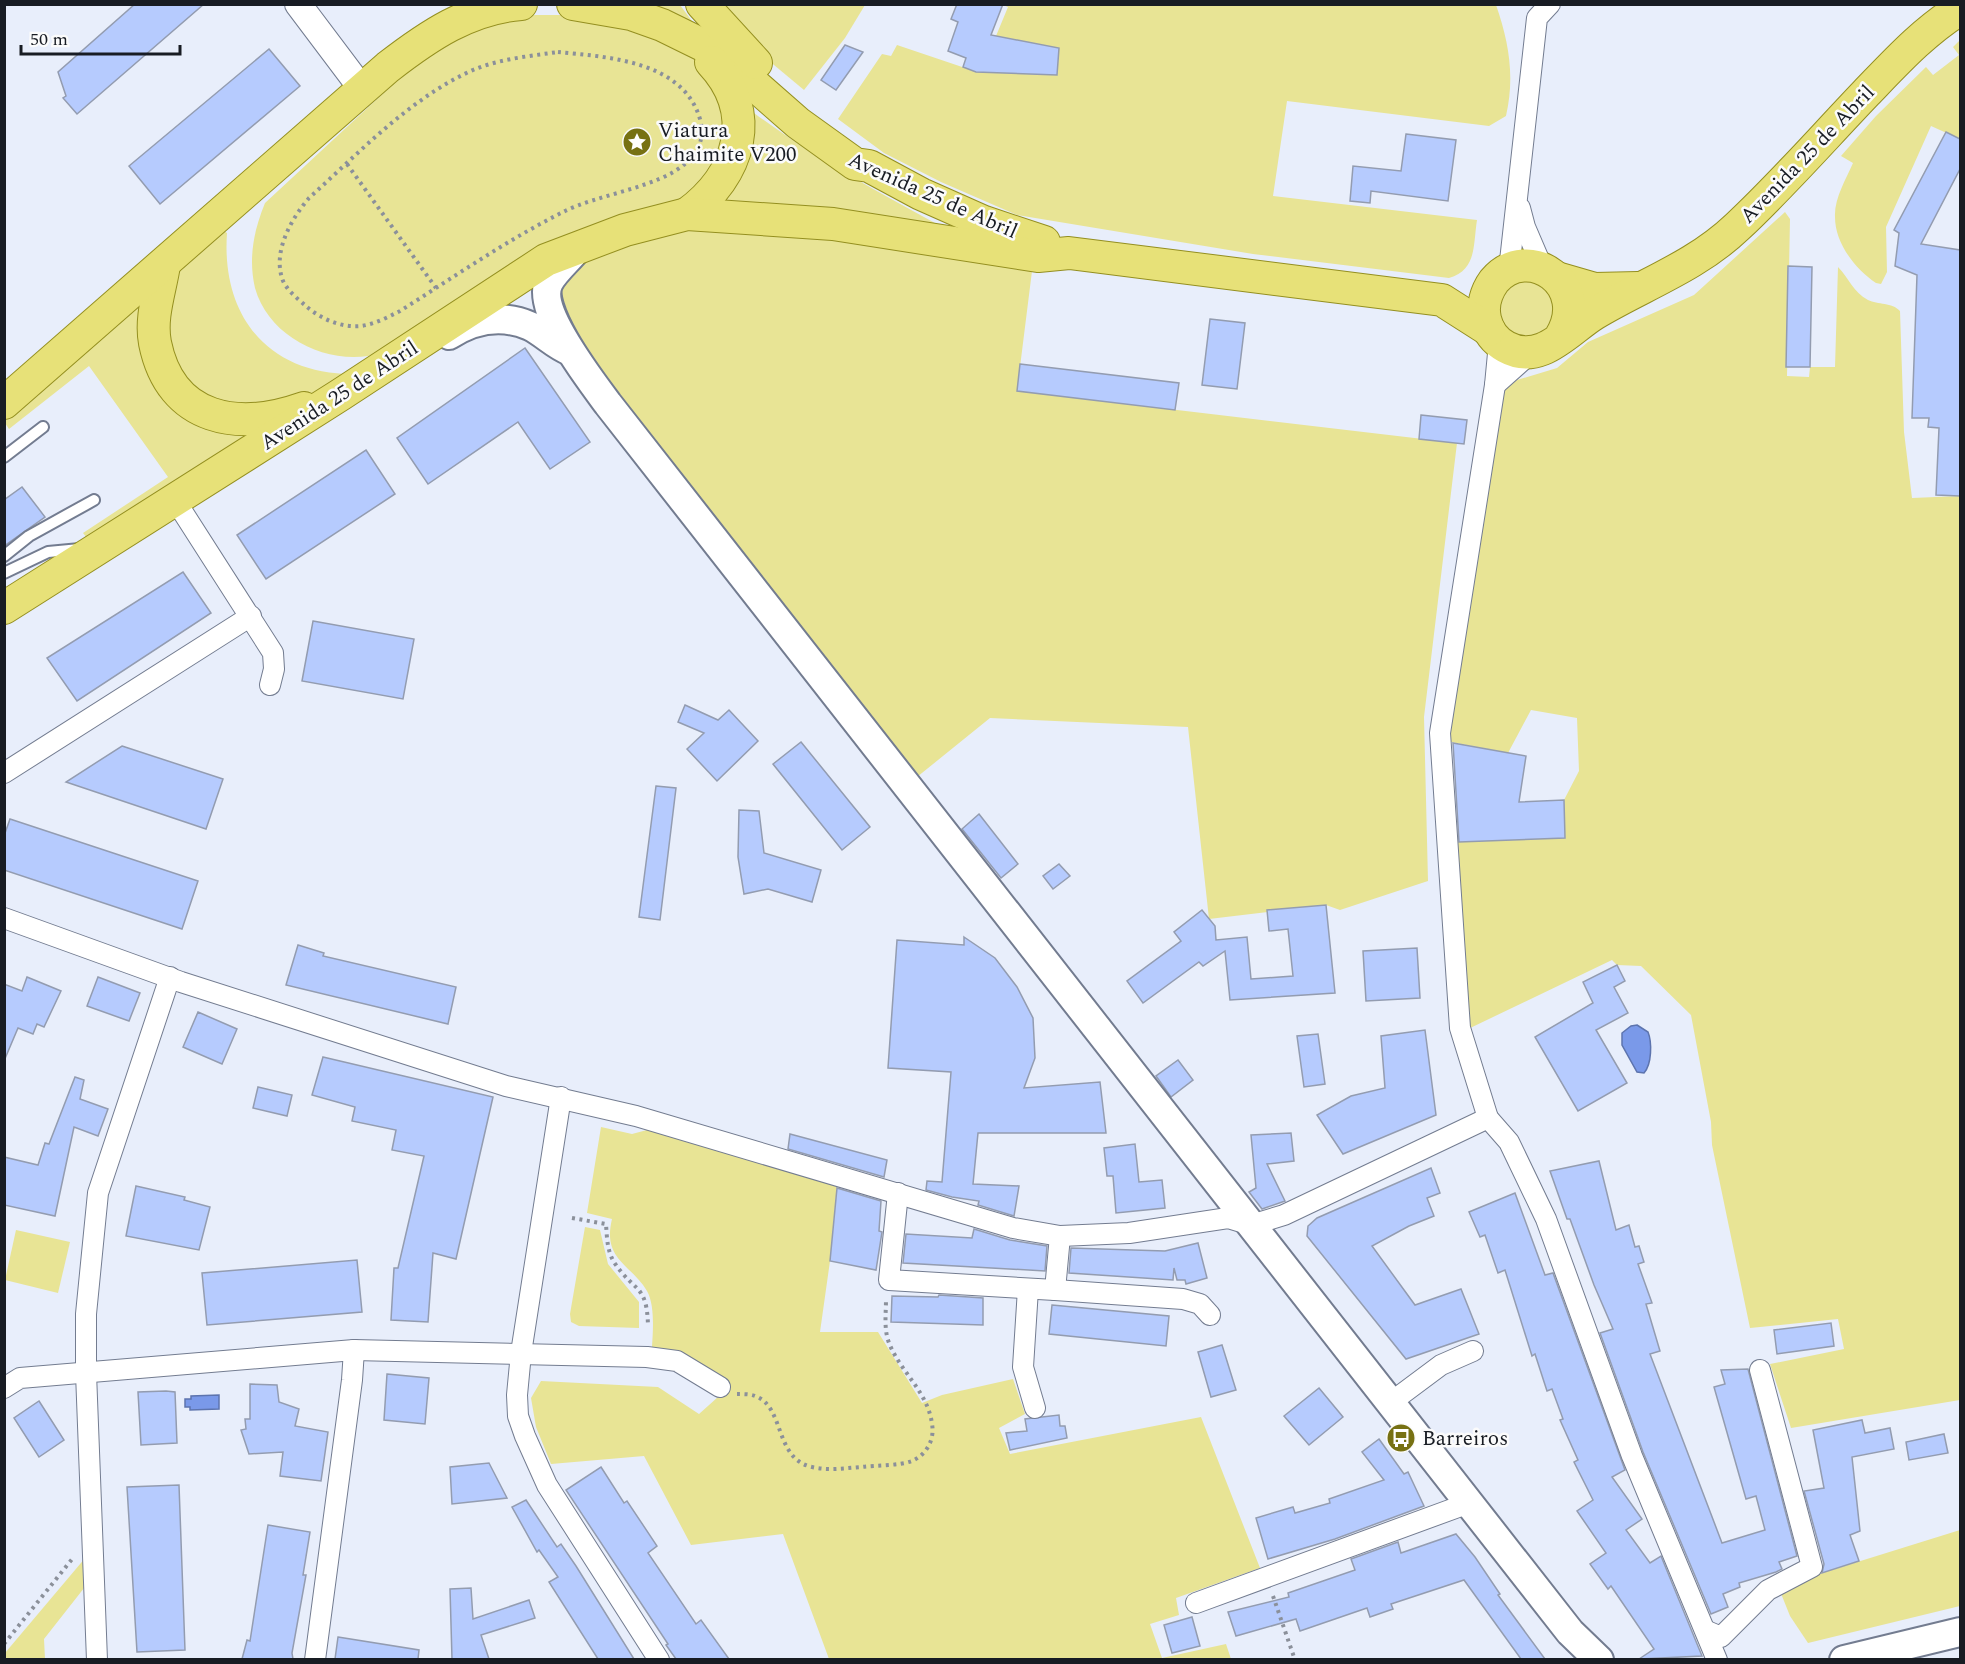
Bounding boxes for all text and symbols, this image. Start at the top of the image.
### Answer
scale bar [21,18,180,56]
text: 50 m [30,26,68,53]
street label: Avenida 25 de Abril [1733,78,1883,232]
place label: Viatura Chaimite V200 [658,115,797,171]
place icon: Viatura Chaimite V200 [621,126,653,158]
street label: Avenida 25 de Abril [843,144,1023,248]
street label: Avenida 25 de Abril [254,333,425,459]
bus stop icon: Barreiros [1385,1422,1417,1454]
place label: Barreiros [1422,1423,1508,1455]

